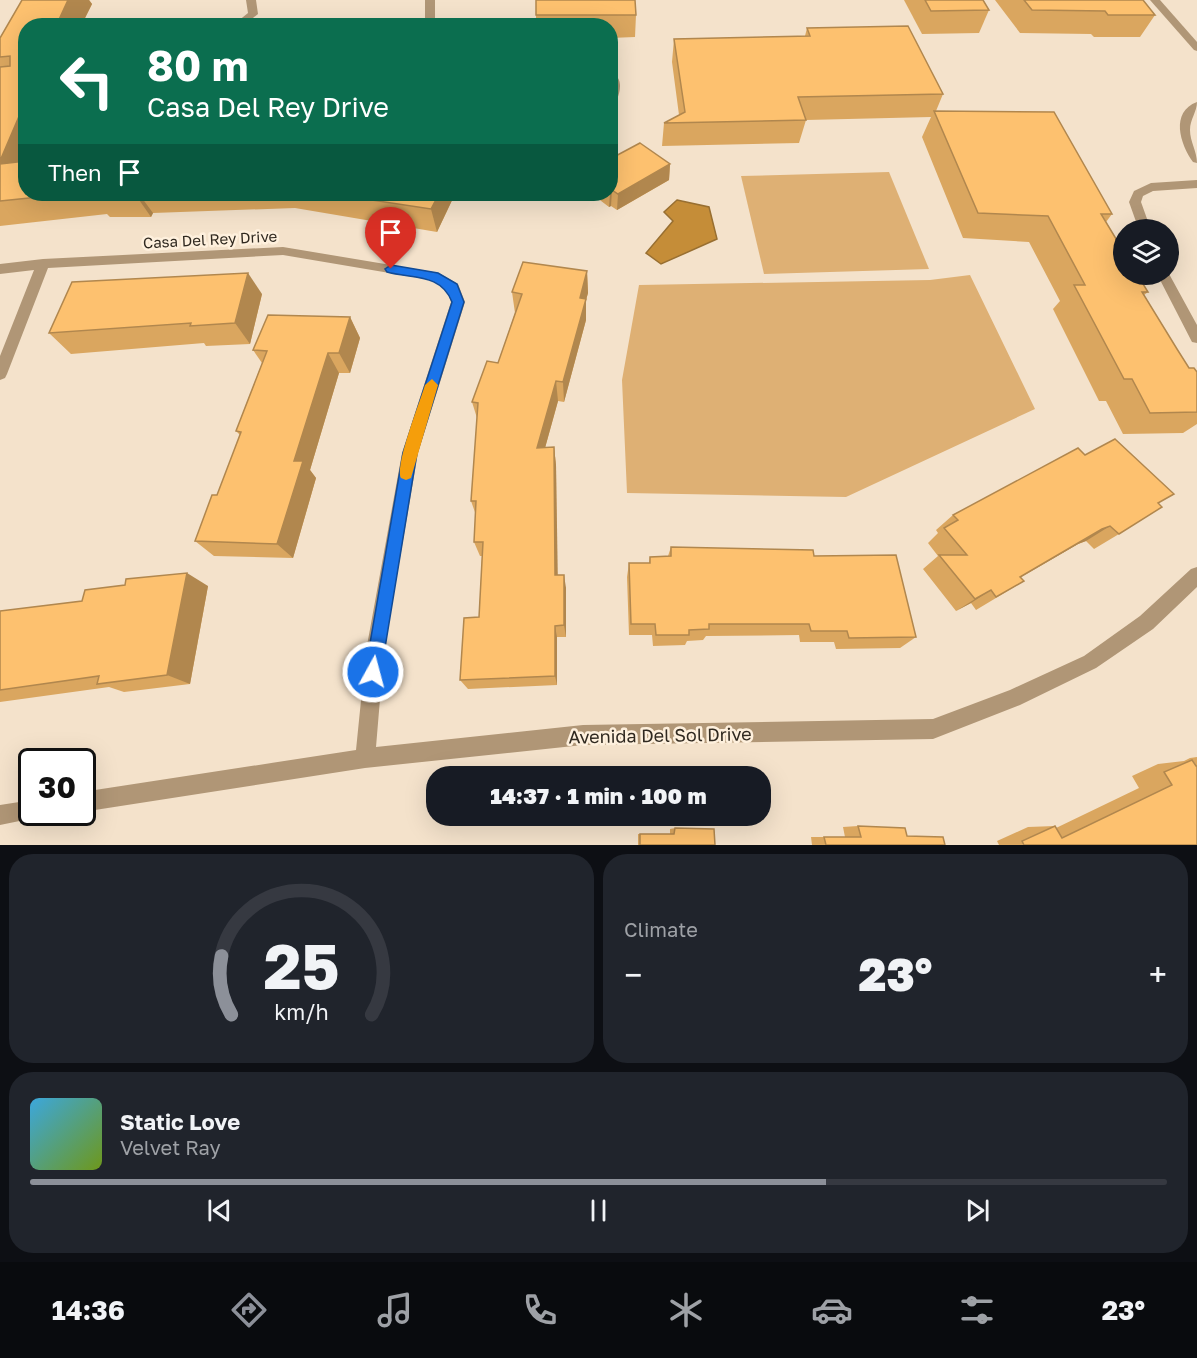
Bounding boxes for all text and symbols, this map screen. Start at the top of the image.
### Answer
text: 80 m [147,40,248,90]
icon: left [48,42,126,120]
text: Casa Del Rey Drive [147,91,389,123]
icon: arrive [113,156,146,189]
text: Then [48,159,101,186]
pin [365,207,416,269]
icon: arrive [374,216,407,249]
map controls [1113,219,1179,285]
button: layers [1113,219,1179,285]
street label: Casa Del Rey Drive [142,226,278,252]
position arrow [341,640,405,704]
street label: Avenida Del Sol Drive [568,722,752,748]
speed limit sign: 30 [18,748,96,826]
text: 14:37 · 1 min · 100 m [490,782,707,809]
text: Climate [624,917,698,941]
text: 25 [263,928,340,1003]
text: 23° [859,947,932,1001]
text: − [624,955,642,994]
text: + [1149,955,1167,994]
text: km/h [274,1000,329,1026]
text: Static Love [120,1108,240,1135]
text: Velvet Ray [120,1135,221,1159]
icon: previous [203,1194,236,1227]
icon: pause [582,1194,615,1227]
icon: next [961,1194,994,1227]
icon: directions [228,1289,270,1331]
icon: music [374,1289,416,1331]
icon: phone [519,1289,561,1331]
icon: climate [665,1289,707,1331]
icon: car [811,1289,853,1331]
icon: filters [956,1289,998,1331]
text: 14:36 [52,1294,125,1326]
text: 23° [1102,1294,1145,1326]

